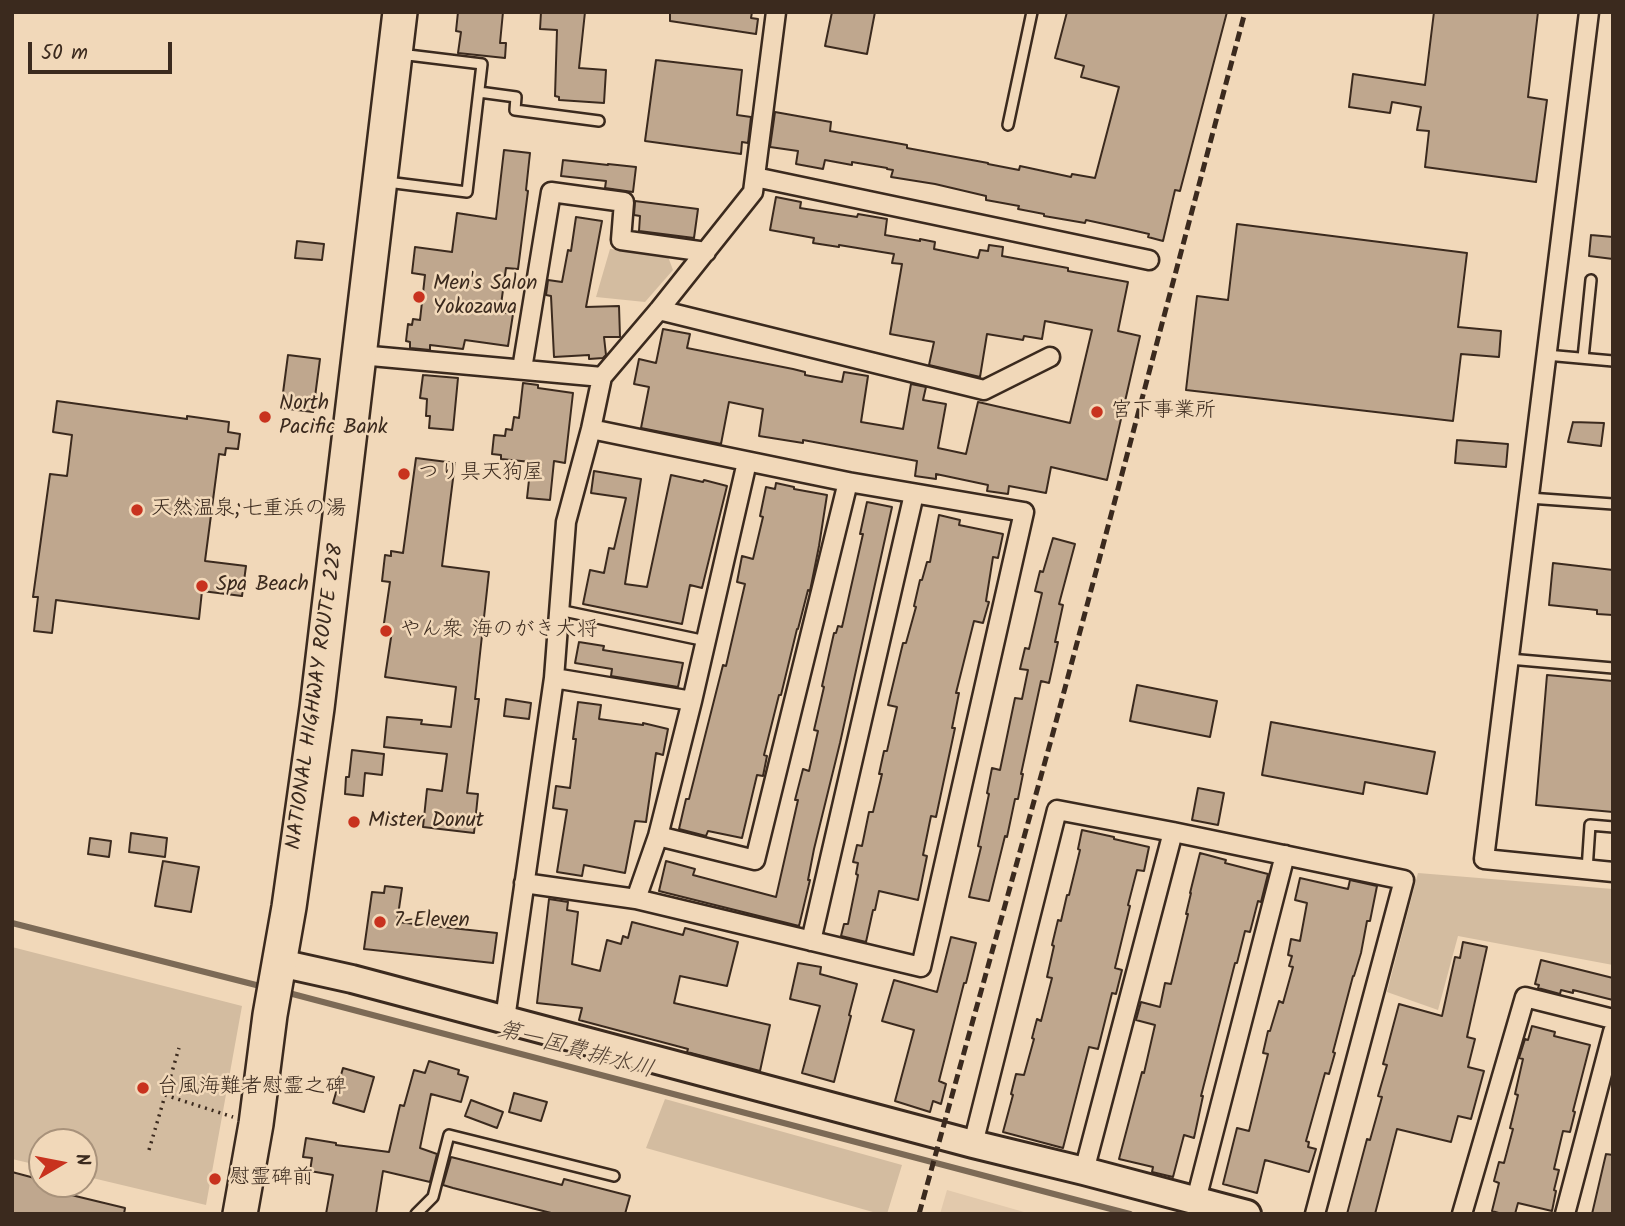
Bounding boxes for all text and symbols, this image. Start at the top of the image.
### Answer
scale bar [32,28,175,72]
text: 50 m [41,37,88,70]
place label: Men's Salon Yokozawa [433,272,537,322]
marker: Men's Salon Yokozawa [411,289,427,305]
place label: North Pacific Bank [279,392,388,442]
place label: 宮下事業所 [1111,399,1216,425]
marker: 宮下事業所 [1089,404,1105,420]
marker: North Pacific Bank [257,409,273,425]
place label: つり具天狗屋 [418,461,544,487]
marker: つり具天狗屋 [396,466,412,482]
place label: 天然温泉;七重浜の湯 [151,497,346,523]
marker: 天然温泉;七重浜の湯 [129,502,145,518]
street label: NATIONAL HIGHWAY ROUTE 228 [283,543,351,851]
place label: Spa Beach [216,573,309,599]
marker: Spa Beach [194,578,210,594]
place label: やん衆 海のがき大将 [400,618,597,644]
marker: やん衆 海のがき大将 [378,623,394,639]
place label: Mister Donut [368,809,484,835]
marker: Mister Donut [346,814,362,830]
place label: 7-Eleven [394,909,470,935]
marker: 7-Eleven [372,914,388,930]
water label: 第一国費排水川 [494,1018,656,1086]
place label: 台風海難者慰霊之碑 [157,1075,346,1101]
marker: 台風海難者慰霊之碑 [135,1080,151,1096]
north arrow [28,1128,98,1198]
text: N [66,1151,98,1168]
place label: 慰霊碑前 [229,1166,313,1192]
marker: 慰霊碑前 [207,1171,223,1187]

